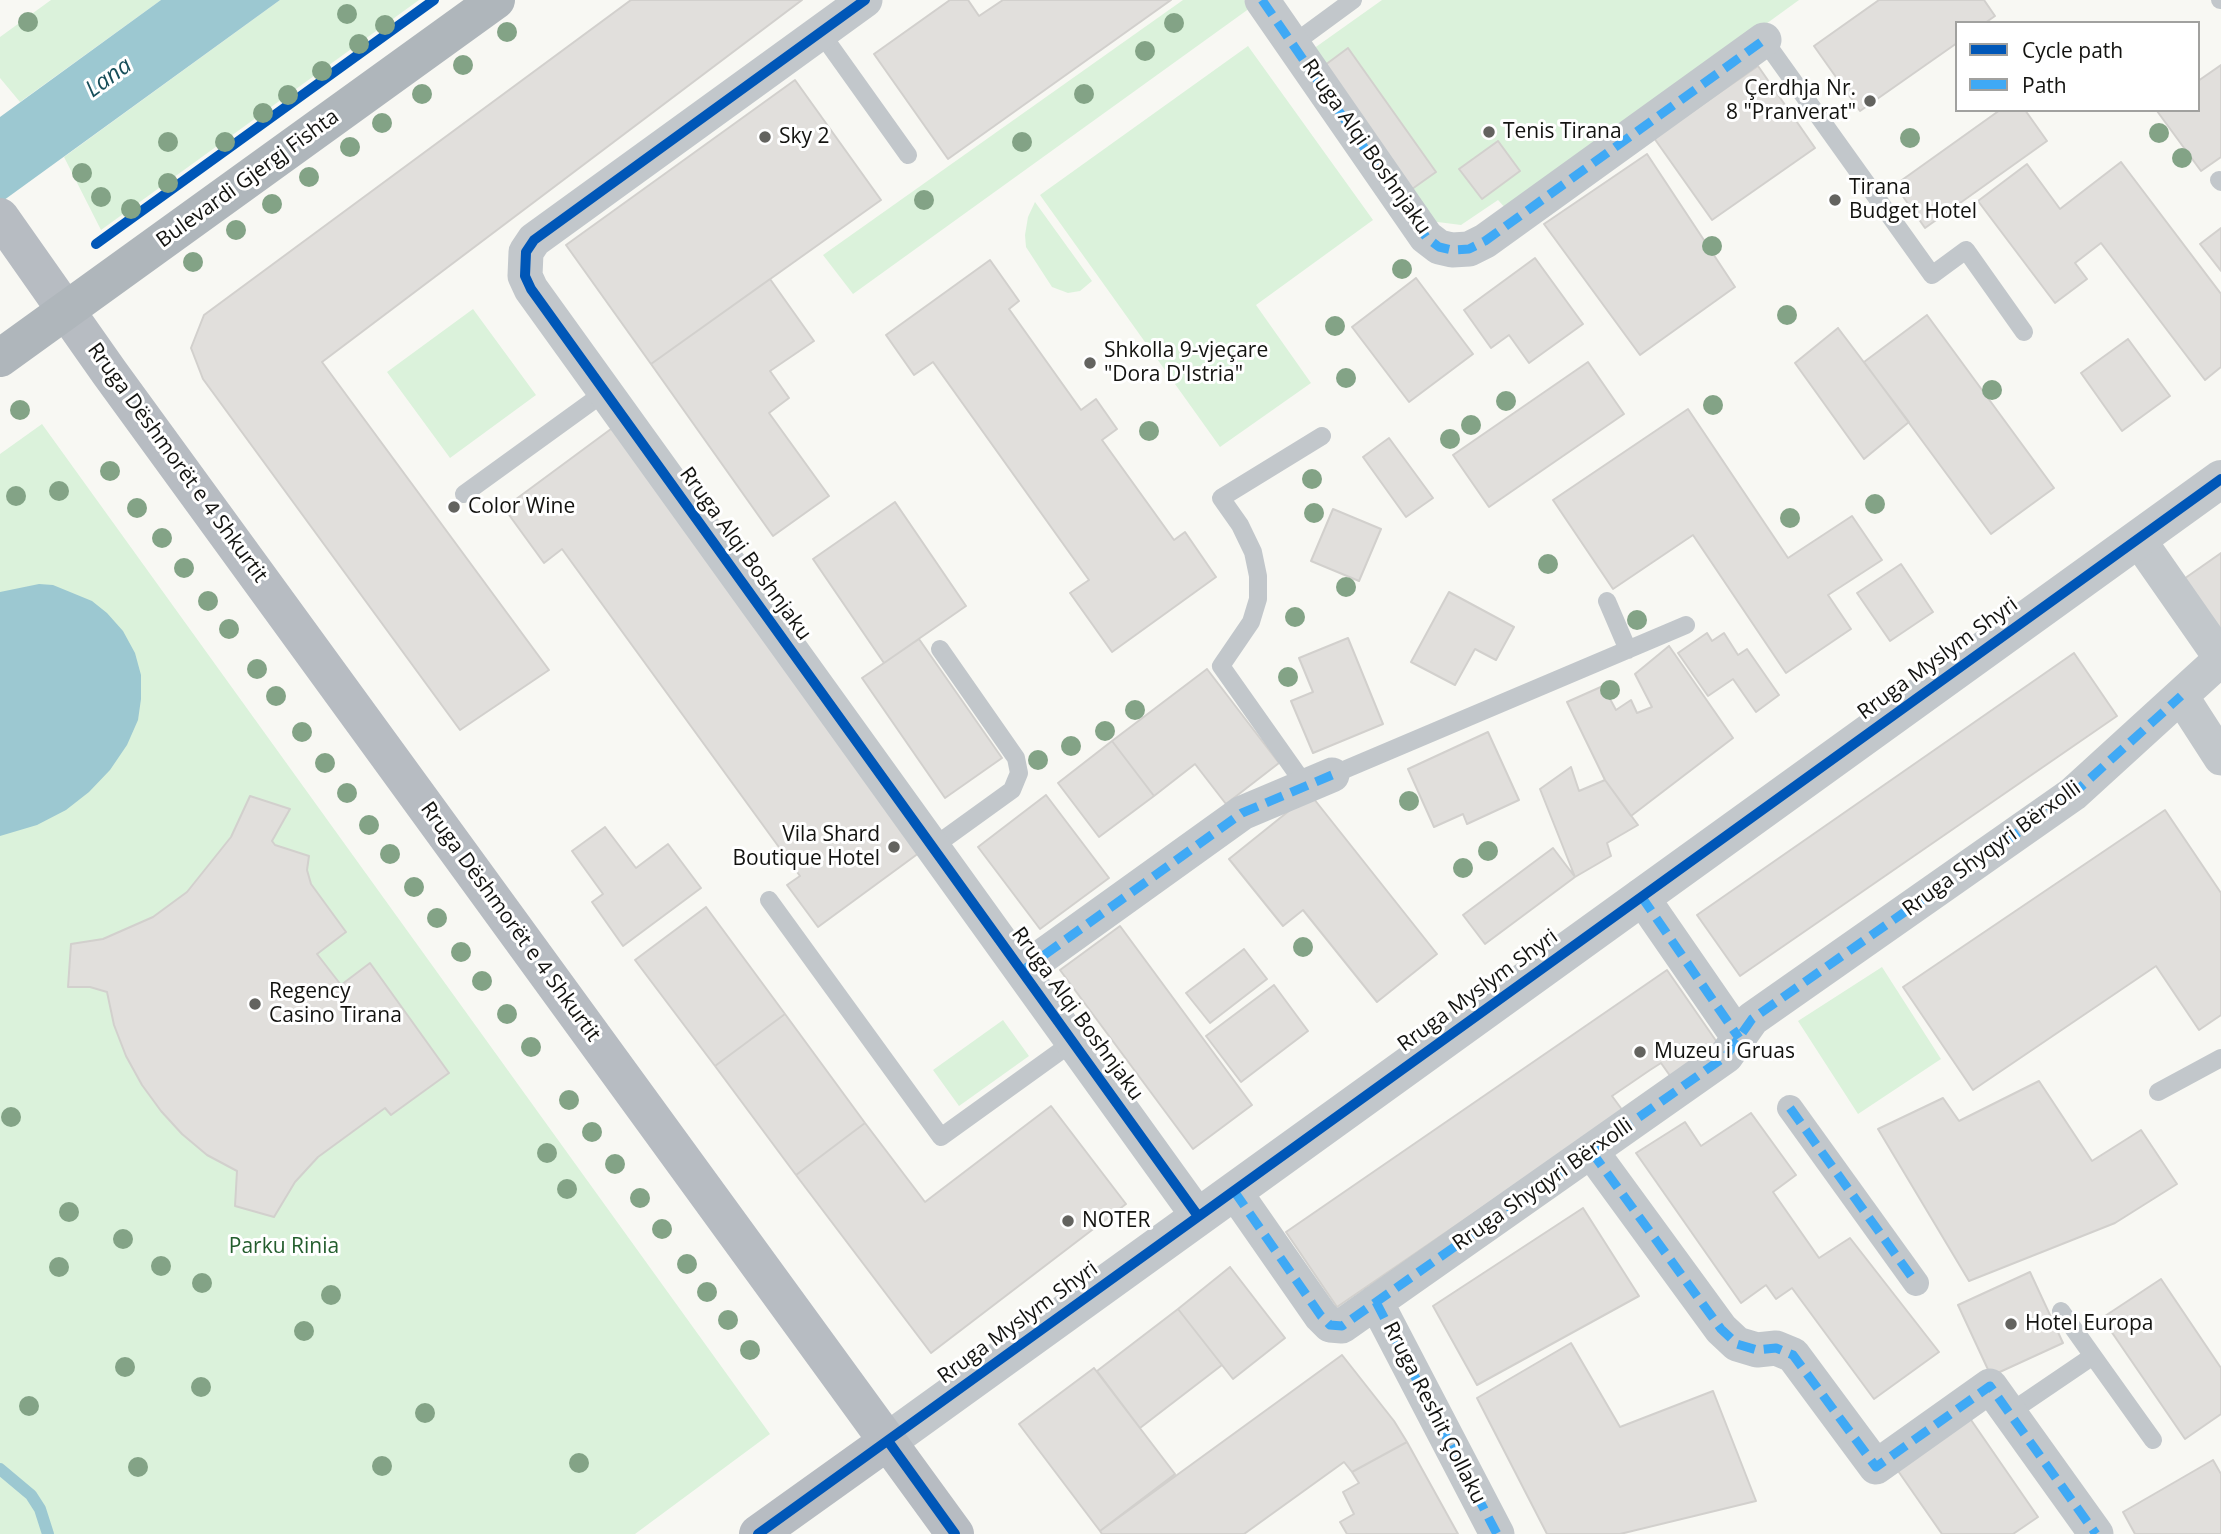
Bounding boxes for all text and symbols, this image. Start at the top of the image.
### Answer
legend [1955,21,2200,112]
text: Cycle path [2022,36,2123,64]
water label: Lana [81,52,137,104]
street label: Rruga Alqi Boshnjaku [1296,55,1436,239]
text: Path [2022,71,2067,99]
place label: Çerdhja Nr. 8 "Pranverat" [1726,76,1856,126]
marker: Çerdhja Nr. 8 "Pranverat" [1862,93,1878,109]
street label: Bulevardi Gjergj Fishta [152,104,344,254]
place label: Tenis Tirana [1503,119,1622,145]
place label: Sky 2 [779,124,830,150]
marker: Tenis Tirana [1481,124,1497,140]
marker: Sky 2 [757,129,773,145]
place label: Tirana Budget Hotel [1849,175,1977,225]
marker: Tirana Budget Hotel [1827,192,1843,208]
street label: Rruga Dëshmorët e 4 Shkurtit [82,338,272,588]
place label: Shkolla 9-vjeçare "Dora D'Istria" [1104,338,1268,388]
marker: Shkolla 9-vjeçare "Dora D'Istria" [1082,355,1098,371]
street label: Rruga Alqi Boshnjaku [674,462,816,646]
place label: Color Wine [468,494,575,520]
marker: Color Wine [446,499,462,515]
street label: Rruga Myslym Shyri [1853,592,2023,726]
street label: Rruga Shyqyri Bërxolli [1898,776,2086,922]
street label: Rruga Dëshmorët e 4 Shkurtit [415,797,605,1047]
place label: Vila Shard Boutique Hotel [732,822,880,872]
marker: Vila Shard Boutique Hotel [886,839,902,855]
street label: Rruga Alqi Boshnjaku [1006,922,1148,1106]
street label: Rruga Myslym Shyri [1393,924,1563,1058]
place label: Regency Casino Tirana [269,979,402,1029]
marker: Regency Casino Tirana [247,996,263,1012]
place label: Muzeu i Gruas [1654,1039,1795,1065]
marker: Muzeu i Gruas [1632,1044,1648,1060]
street label: Rruga Shyqyri Bërxolli [1448,1113,1638,1257]
place label: NOTER [1082,1208,1150,1234]
marker: NOTER [1060,1213,1076,1229]
park label: Parku Rinia [229,1234,339,1260]
street label: Rruga Myslym Shyri [933,1256,1103,1390]
place label: Hotel Europa [2025,1311,2153,1337]
marker: Hotel Europa [2003,1316,2019,1332]
street label: Rruga Reshit Çollaku [1377,1318,1491,1508]

